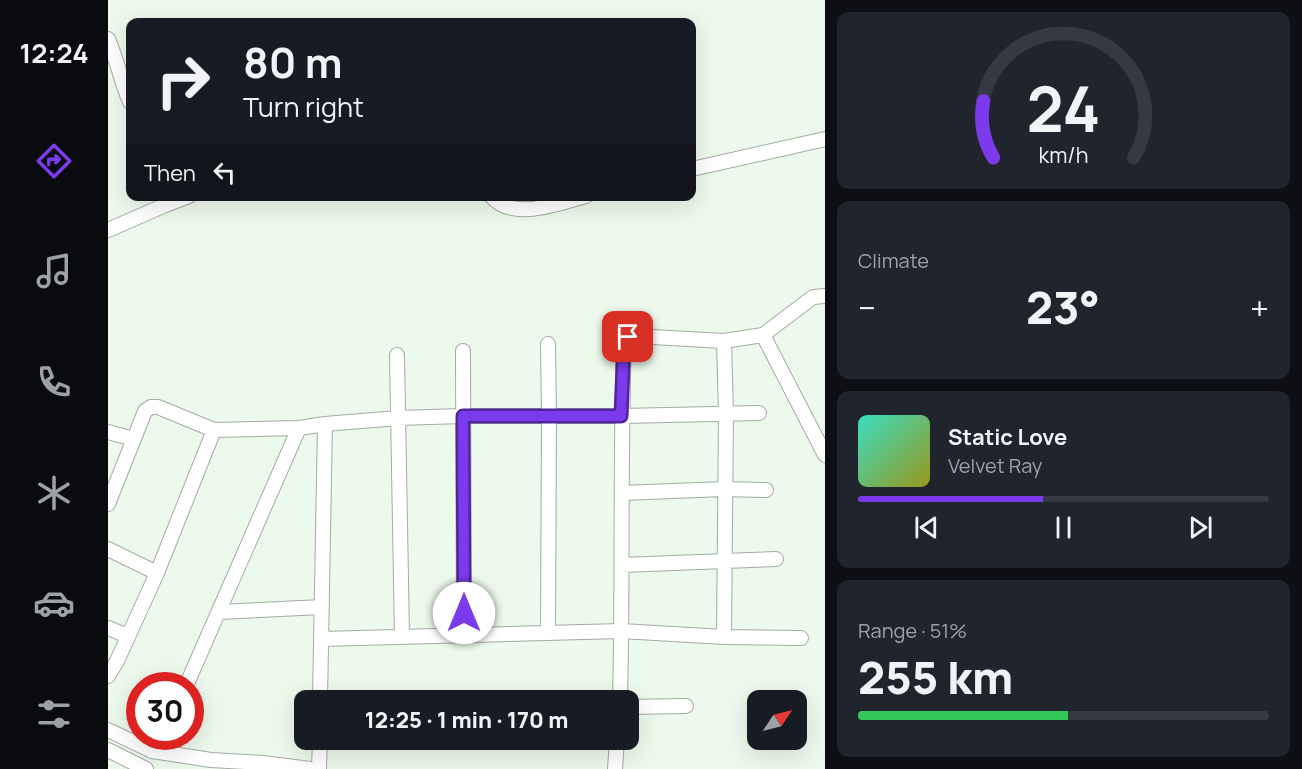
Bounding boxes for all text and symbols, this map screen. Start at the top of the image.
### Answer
text: 80 m [243,33,343,91]
text: 12:24 [19,34,89,71]
icon: right [144,42,222,120]
text: 24 [1027,65,1100,151]
text: Turn right [243,88,364,125]
icon: directions [33,140,75,182]
text: km/h [1039,140,1088,169]
icon: left [208,156,241,189]
text: Then [144,158,196,188]
text: Climate [858,247,929,274]
icon: music [33,250,75,292]
text: 23° [1026,276,1100,338]
text: − [858,285,876,330]
text: + [1250,285,1269,330]
pin [602,311,653,362]
icon: arrive [611,320,644,353]
icon: phone [33,361,75,403]
text: Static Love [948,422,1067,452]
text: Velvet Ray [948,452,1042,479]
icon: climate [33,472,75,514]
icon: previous [910,511,943,544]
icon: pause [1047,511,1080,544]
icon: next [1184,511,1217,544]
position arrow [432,581,496,645]
icon: car [33,582,75,624]
text: Range · 51% [858,617,967,644]
text: 255 km [858,646,1013,708]
speed limit sign: 30 [126,672,204,750]
north arrow [747,690,807,750]
map controls [747,690,807,750]
icon: filters [33,693,75,735]
text: 12:25 · 1 min · 170 m [365,705,568,735]

